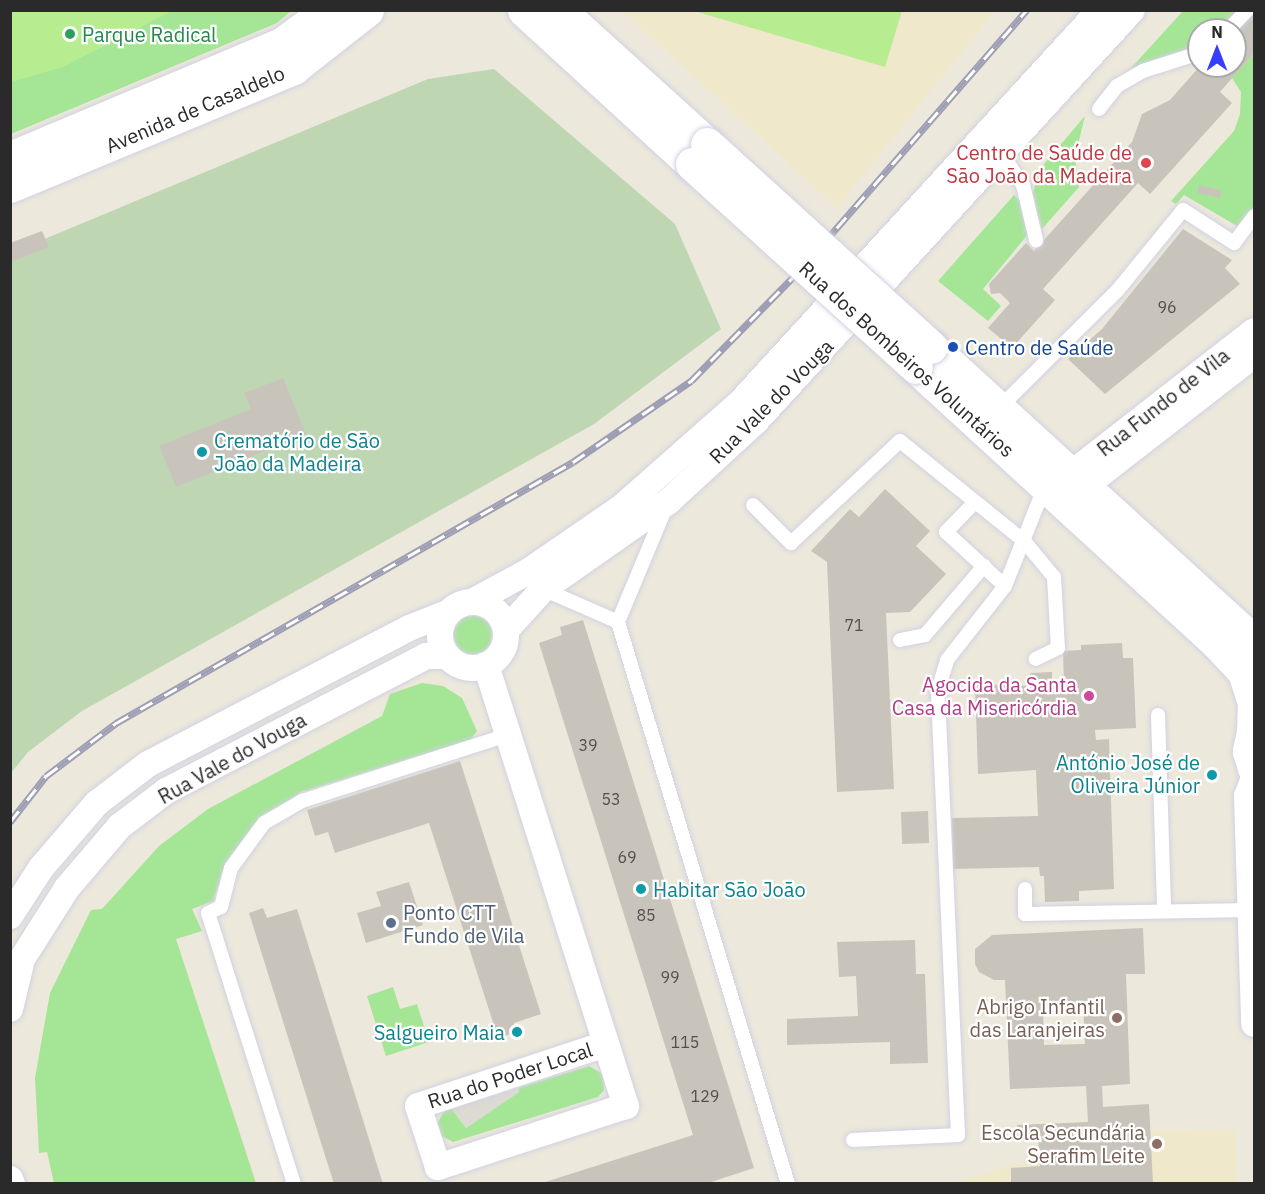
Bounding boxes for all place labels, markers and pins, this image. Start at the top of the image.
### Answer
place label: Parque Radical [82,22,217,46]
marker: Parque Radical [63,27,77,41]
place label: Centro de Saúde de São João da Madeira [946,140,1132,187]
marker: Centro de Saúde de São João da Madeira [1137,154,1155,172]
place label: Centro de Saúde [965,335,1113,359]
marker: Centro de Saúde [946,340,960,354]
place label: Crematório de São João da Madeira [214,428,380,475]
marker: Crematório de São João da Madeira [195,445,209,459]
place label: Agocida da Santa Casa da Misericórdia [892,672,1077,719]
marker: Agocida da Santa Casa da Misericórdia [1082,689,1096,703]
place label: António José de Oliveira Júnior [1056,751,1200,798]
marker: António José de Oliveira Júnior [1205,768,1219,782]
place label: Habitar São João [653,877,806,901]
marker: Habitar São João [634,882,648,896]
place label: Ponto CTT Fundo de Vila [403,900,525,947]
marker: Ponto CTT Fundo de Vila [384,916,398,930]
place label: Abrigo Infantil das Laranjeiras [970,994,1105,1041]
marker: Abrigo Infantil das Laranjeiras [1110,1011,1124,1025]
place label: Salgueiro Maia [374,1020,505,1044]
marker: Salgueiro Maia [510,1025,524,1039]
place label: Escola Secundária Serafim Leite [981,1120,1145,1167]
marker: Escola Secundária Serafim Leite [1150,1137,1164,1151]

